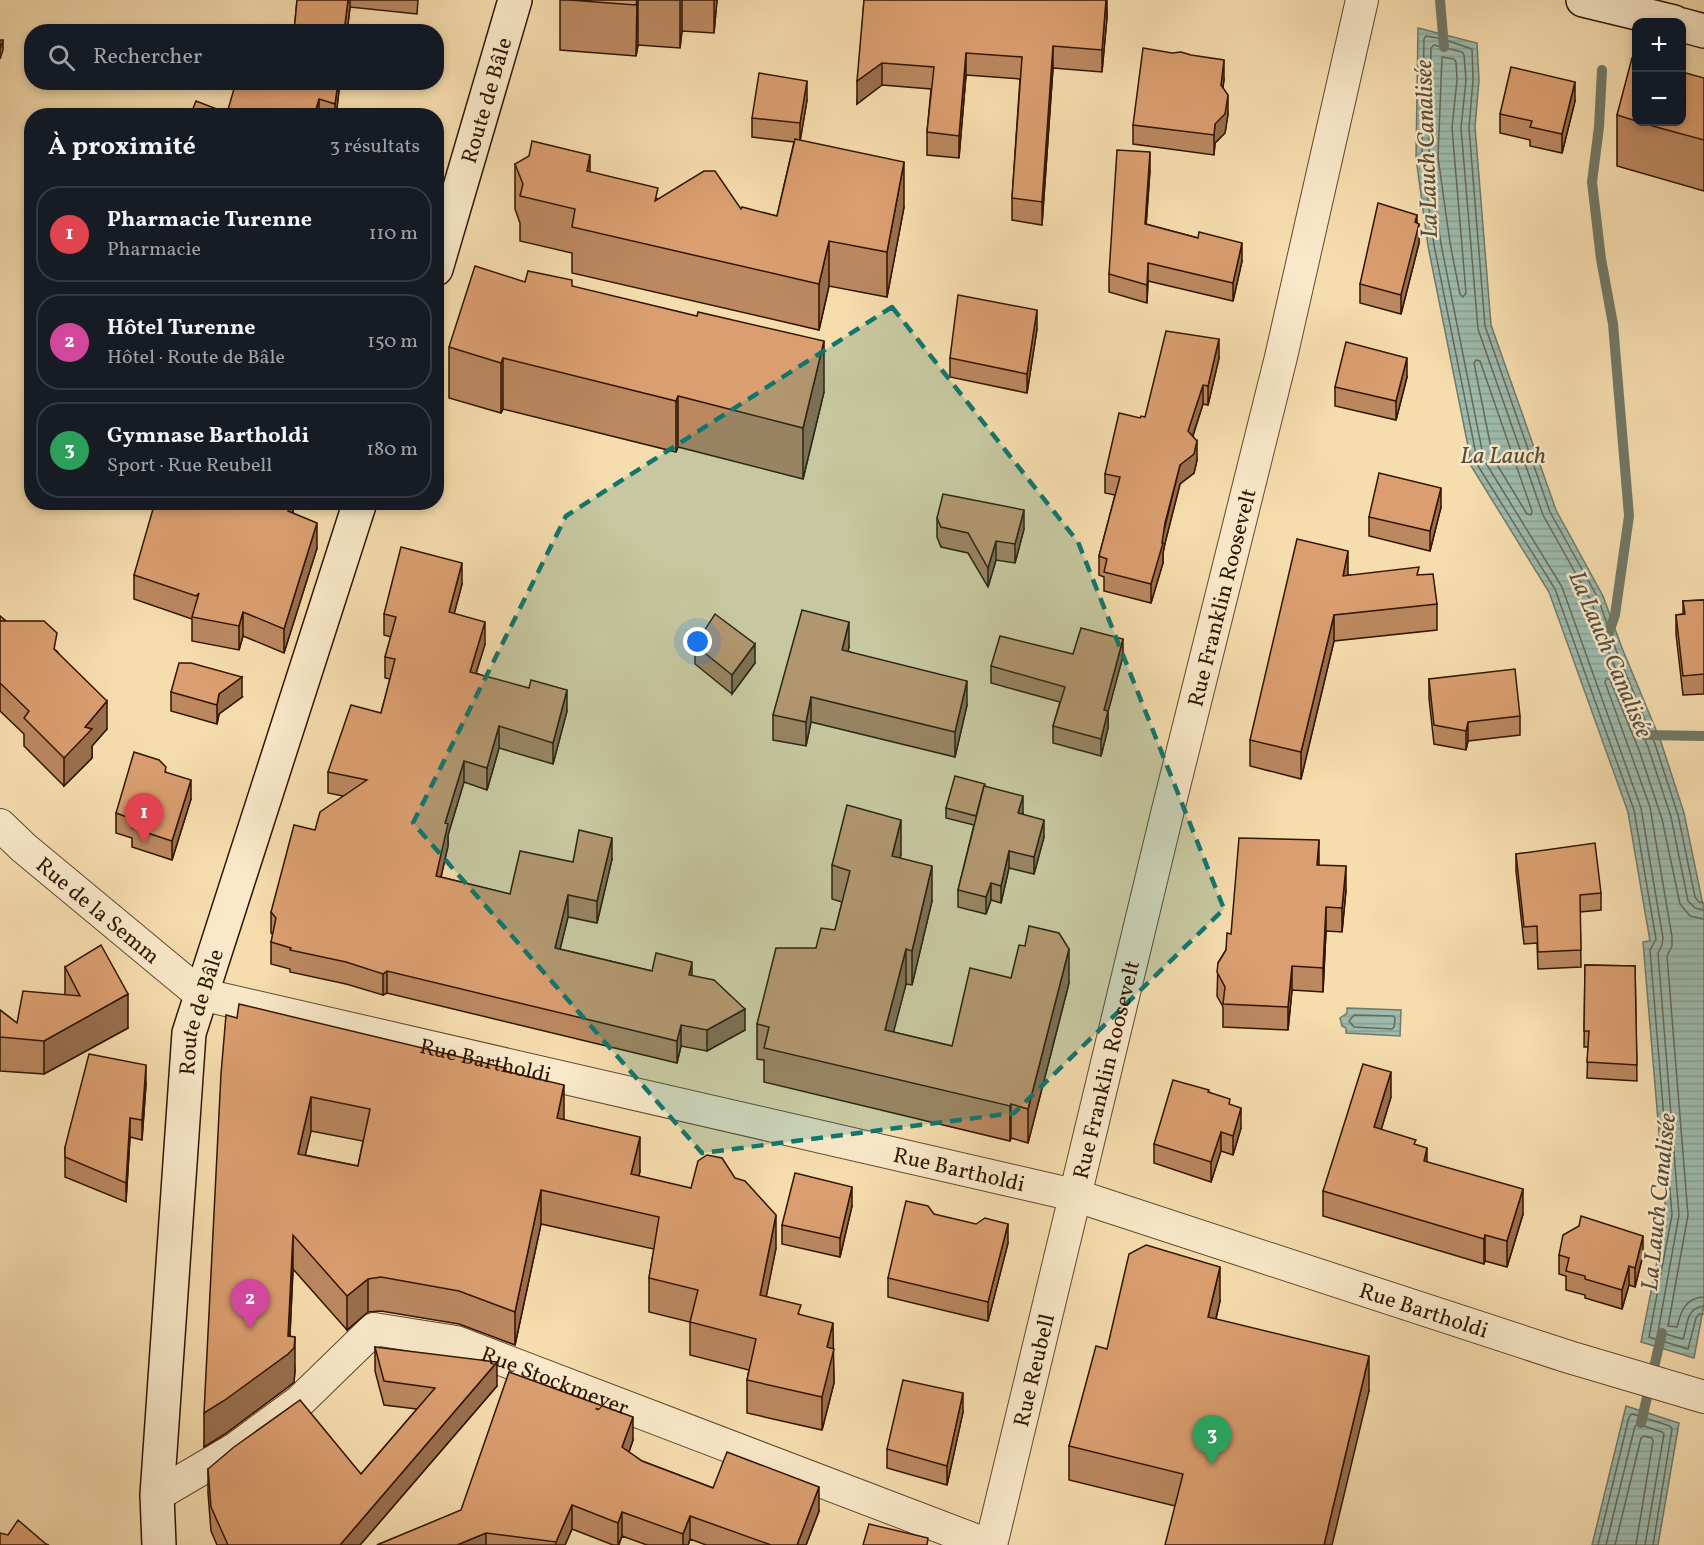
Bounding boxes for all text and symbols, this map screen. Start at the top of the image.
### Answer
map controls [1632,18,1686,126]
button: + [1632,18,1686,72]
search box [24,24,444,90]
street label: Route de Bâle [455,34,521,168]
icon: search [45,41,78,74]
text: Rechercher [93,42,202,73]
water label: La Lauch Canalisée [1408,59,1448,239]
button: − [1632,72,1686,126]
text: À proximité [48,129,196,165]
text: 3 résultats [330,133,420,161]
text: Pharmacie Turenne [107,205,312,236]
text: 1 [65,220,74,248]
text: 110 m [369,220,418,248]
text: Pharmacie [107,236,201,264]
text: Hôtel Turenne [107,313,255,344]
text: 2 [64,328,75,356]
text: 150 m [367,328,418,356]
text: Hôtel · Route de Bâle [107,344,285,372]
text: Gymnase Bartholdi [107,421,309,452]
text: 3 [64,436,75,464]
text: 180 m [366,436,418,464]
water label: La Lauch [1460,440,1546,474]
text: Sport · Rue Reubell [107,452,272,480]
street label: Rue Franklin Roosevelt [1181,485,1266,711]
water label: La Lauch Canalisée [1559,566,1660,744]
your location [683,627,712,656]
pin: 1 [124,794,164,843]
street label: Rue de la Semm [28,851,166,973]
street label: Route de Bâle [173,945,233,1076]
street label: Rue Franklin Roosevelt [1067,957,1149,1183]
street label: Rue Bartholdi [416,1032,554,1092]
water label: La Lauch Canalisée [1634,1111,1686,1293]
street label: Rue Bartholdi [890,1141,1028,1201]
street label: Rue Bartholdi [1355,1276,1492,1348]
pin: 2 [230,1280,270,1329]
street label: Rue Reubell [1007,1311,1064,1430]
street label: Rue Stockmeyer [476,1340,633,1425]
pin: 3 [1192,1416,1232,1465]

